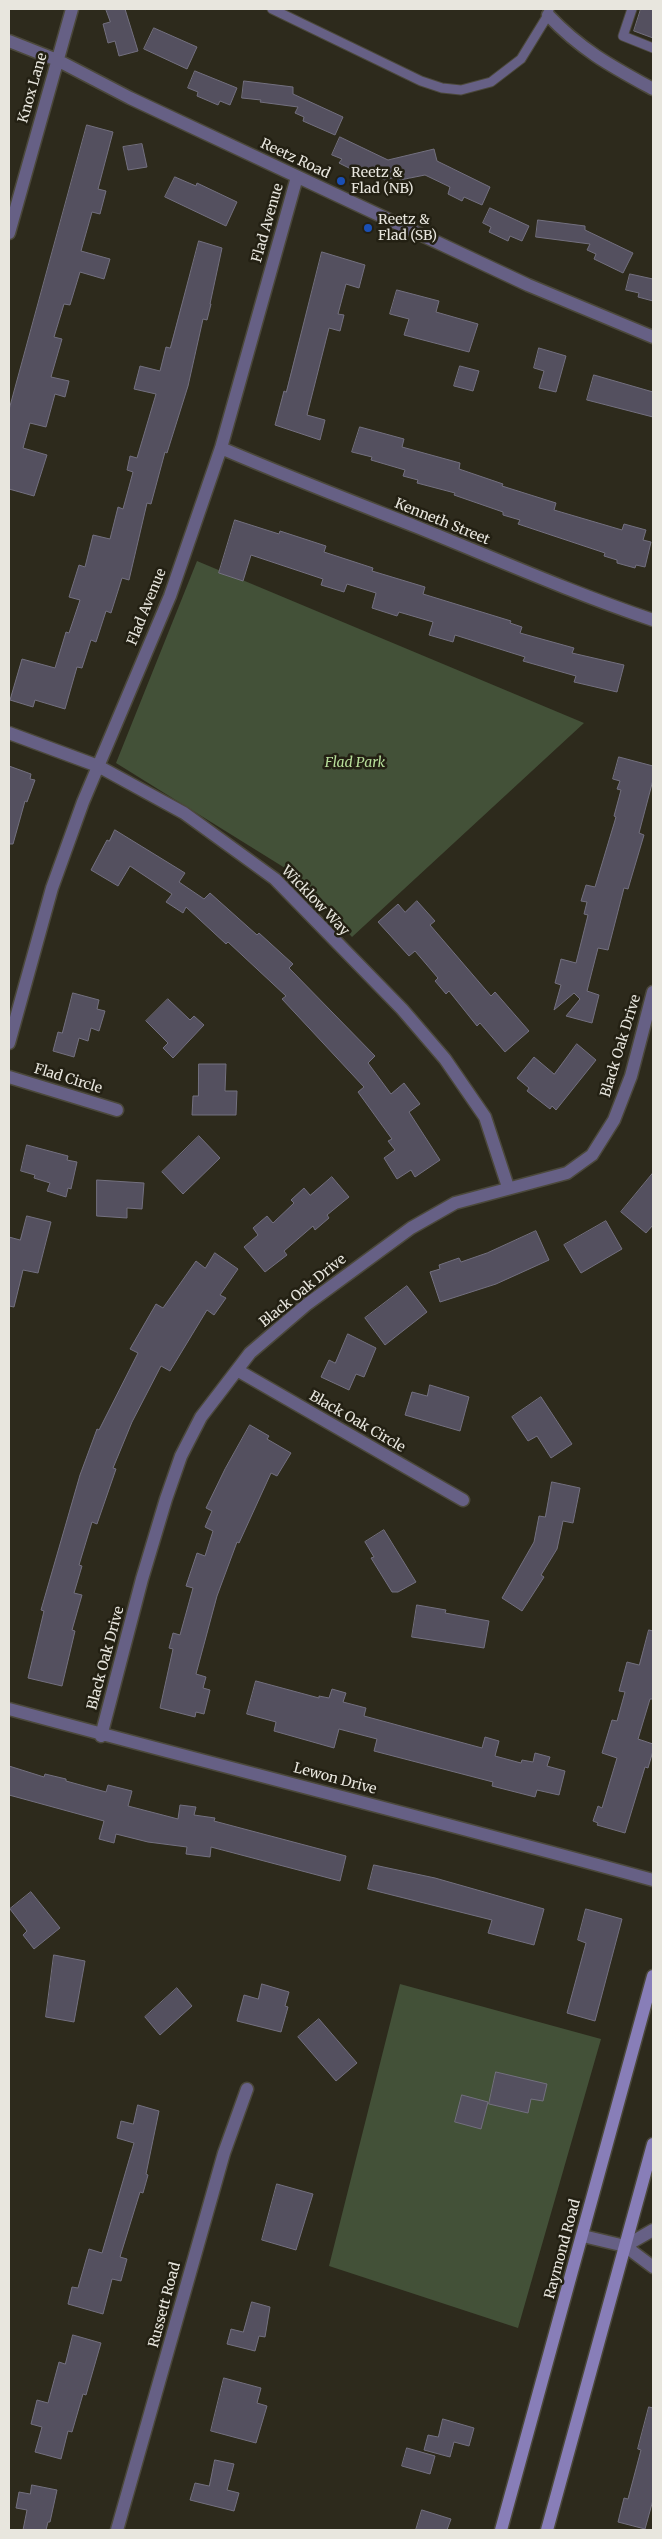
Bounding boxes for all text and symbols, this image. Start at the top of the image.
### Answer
street label: Knox Lane [15,51,51,125]
street label: Reetz Road [258,136,332,182]
place label: Reetz & Flad (NB) [351,165,414,198]
marker: Reetz & Flad (NB) [335,175,347,187]
street label: Flad Avenue [249,182,287,264]
place label: Reetz & Flad (SB) [378,212,437,244]
marker: Reetz & Flad (SB) [362,222,374,234]
street label: Kenneth Street [392,495,492,549]
street label: Flad Avenue [124,566,170,648]
park label: Flad Park [325,755,385,771]
street label: Wicklow Way [278,863,352,939]
street label: Black Oak Drive [597,993,645,1099]
street label: Flad Circle [32,1061,104,1097]
street label: Black Oak Drive [256,1251,350,1331]
street label: Black Oak Circle [306,1388,408,1456]
street label: Black Oak Drive [84,1604,128,1712]
street label: Lewon Drive [292,1760,378,1798]
street label: Raymond Road [542,2197,584,2301]
street label: Russett Road [146,2260,184,2350]

